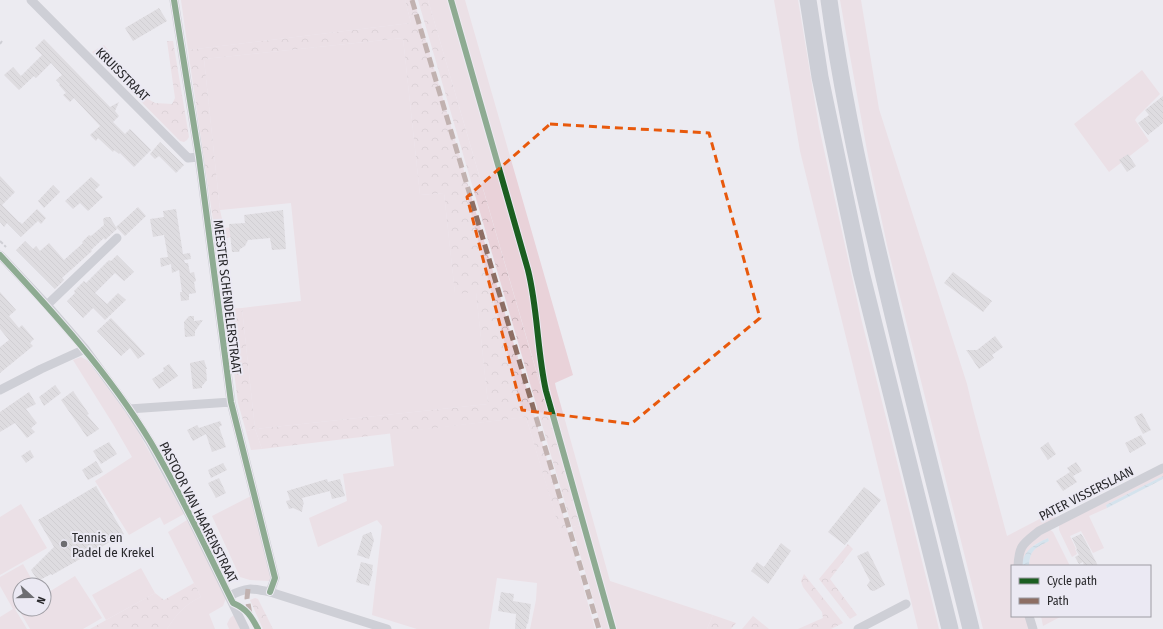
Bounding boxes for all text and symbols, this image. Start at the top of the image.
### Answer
street label: KRUISSTRAAT [93,44,153,104]
street label: MEESTER SCHENDELERSTRAAT [211,219,244,375]
street label: PASTOOR VAN HAARENSTRAAT [156,439,241,585]
street label: PATER VISSERSLAAN [1036,463,1136,524]
place label: Tennis en Padel de Krekel [72,530,155,560]
marker: Tennis en Padel de Krekel [59,539,69,549]
legend [1011,565,1151,617]
text: Cycle path [1047,574,1097,588]
north arrow [12,577,52,617]
text: Path [1047,594,1069,608]
text: N [34,595,48,606]

